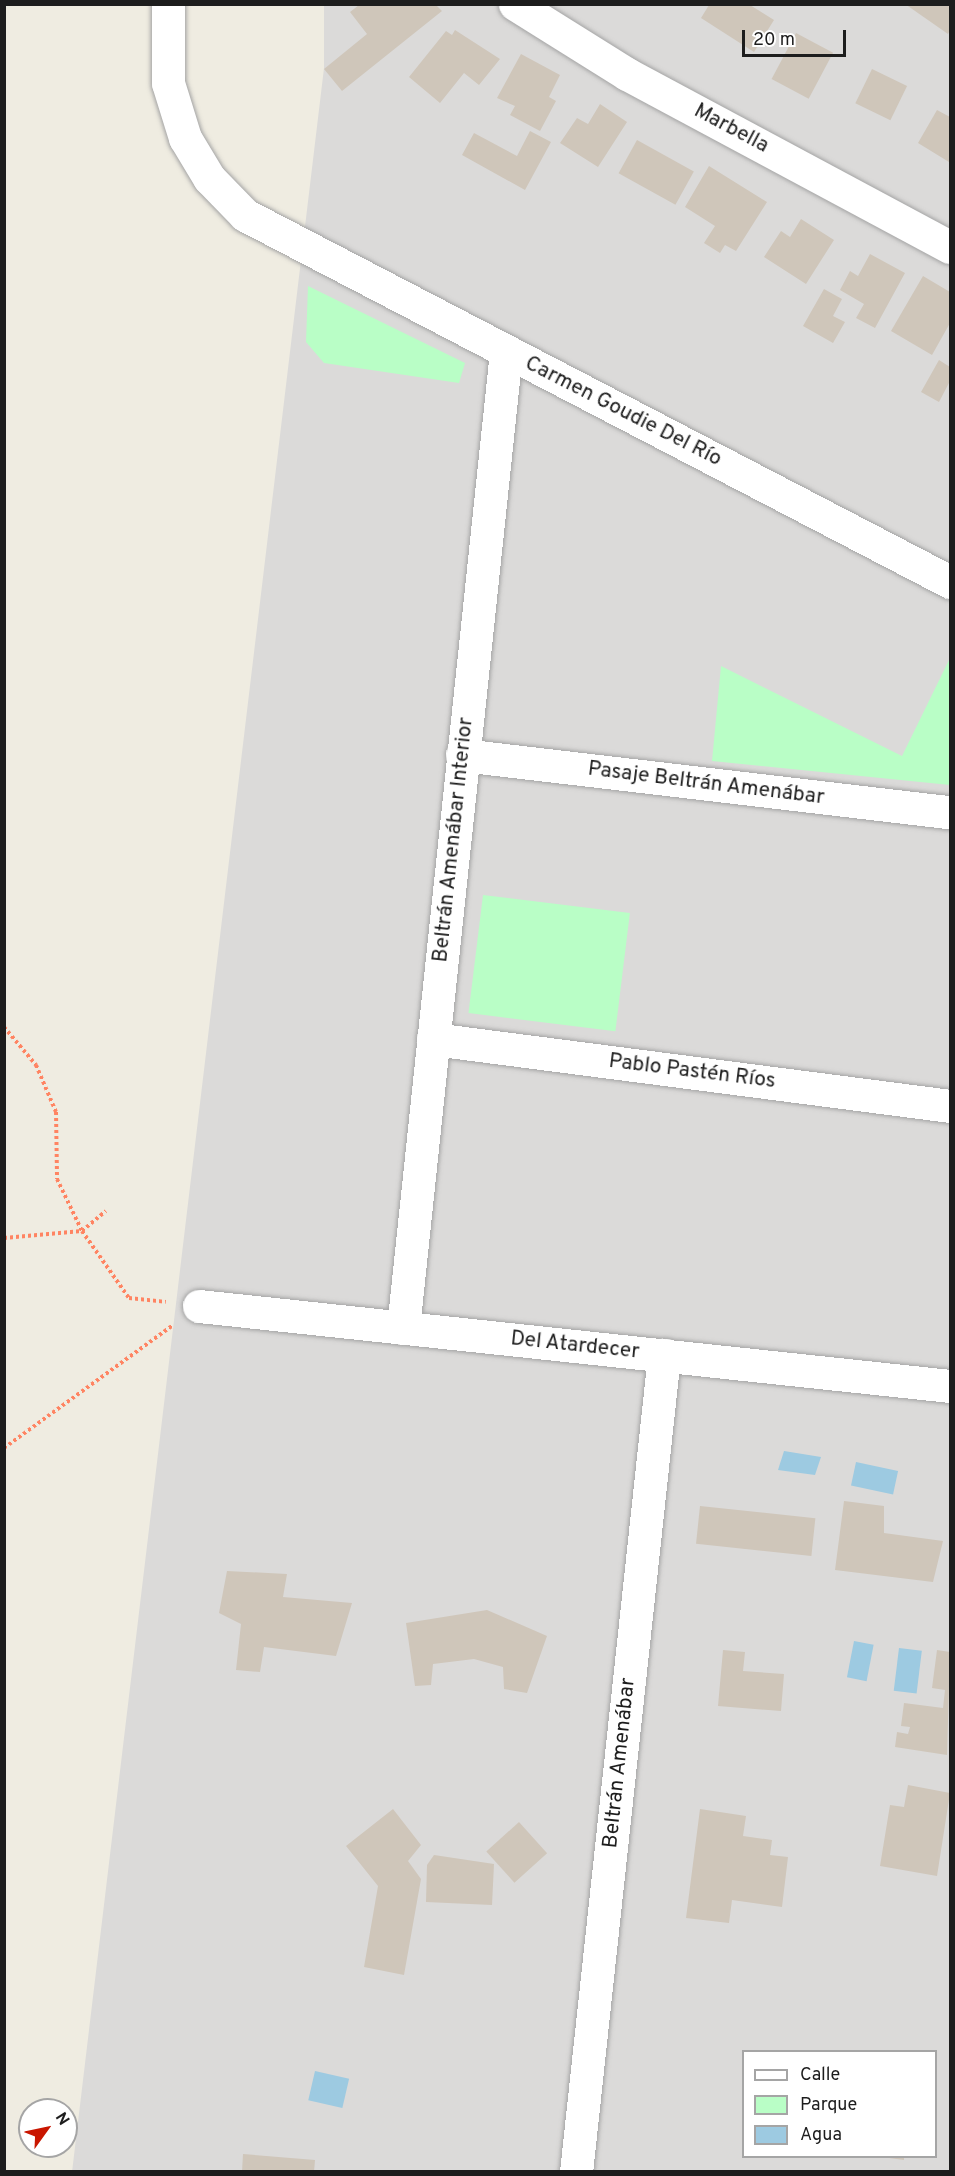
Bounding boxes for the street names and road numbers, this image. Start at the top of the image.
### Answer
street label: Marbella [689,99,773,159]
street label: Carmen Goudie Del Río [520,351,726,473]
street label: Beltrán Amenábar Interior [429,716,479,964]
street label: Pasaje Beltrán Amenábar [586,757,826,811]
street label: Pablo Pastén Ríos [607,1049,777,1095]
street label: Del Atardecer [509,1327,641,1365]
street label: Beltrán Amenábar [598,1676,642,1850]

